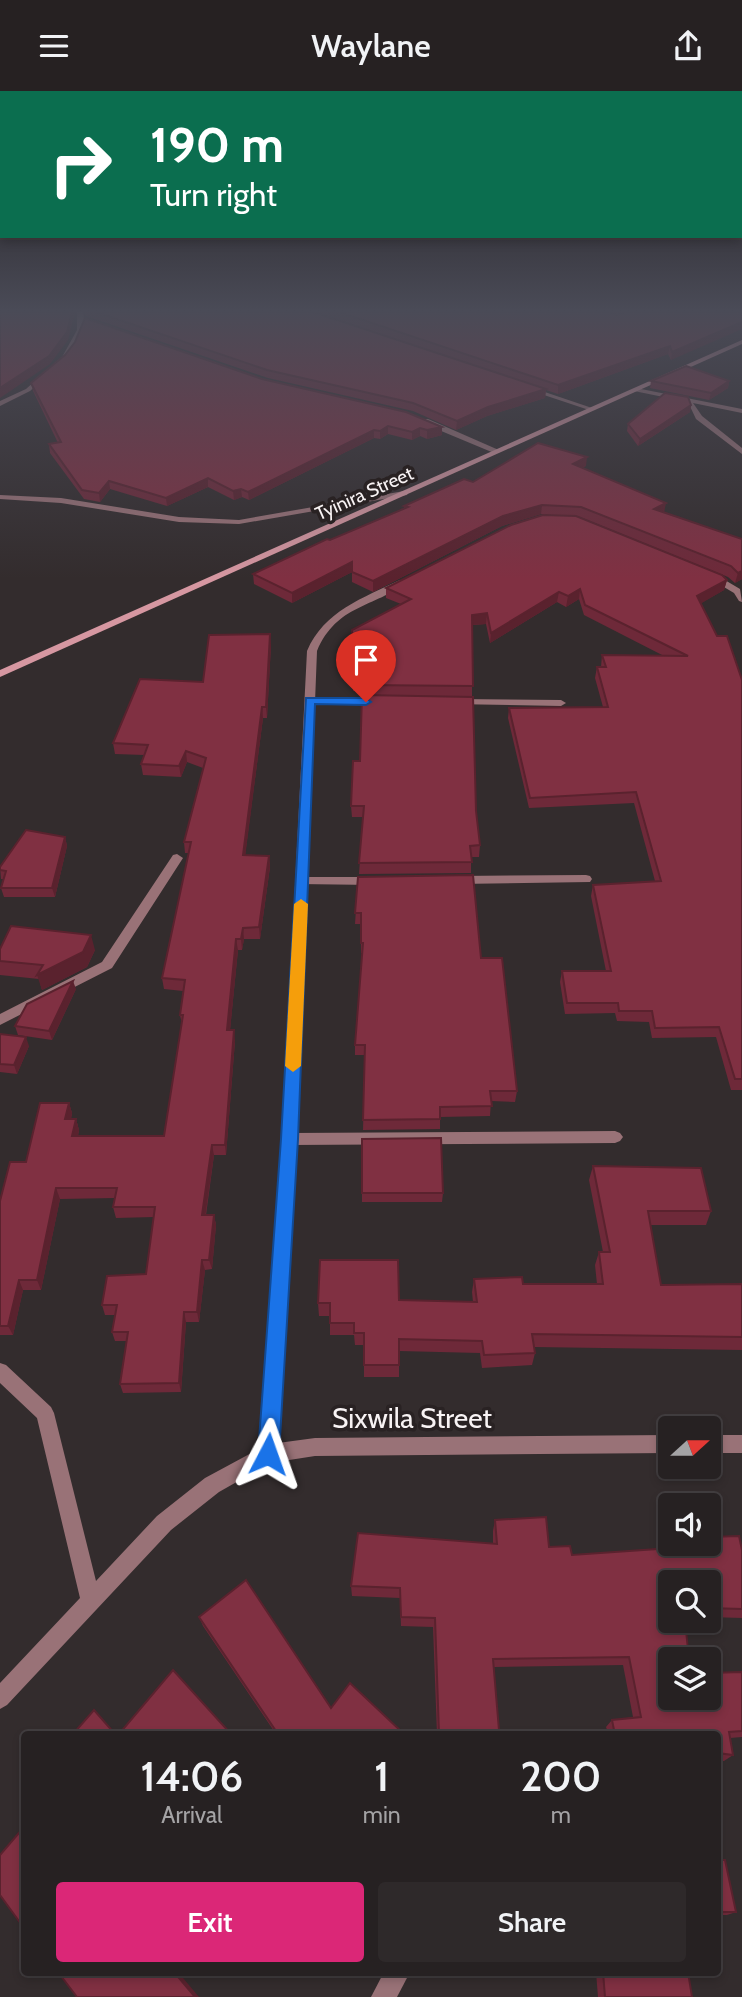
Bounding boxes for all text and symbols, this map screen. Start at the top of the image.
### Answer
text: Waylane [311,26,431,65]
icon: menu [35,27,73,65]
icon: share [669,27,707,65]
text: 190 m [150,115,284,174]
icon: right [35,119,126,210]
text: Turn right [150,175,277,214]
street label: Tyinira Street [312,461,417,525]
pin [336,630,396,702]
icon: arrive [347,641,385,679]
street label: Sixwila Street [332,1401,492,1435]
north arrow [658,1416,721,1479]
map controls [658,1416,721,1710]
position arrow [231,1417,305,1491]
button: sound [658,1493,721,1556]
button: search [658,1570,721,1633]
button: layers [658,1647,721,1710]
text: 14:06 [141,1750,243,1802]
text: 1 [374,1750,389,1802]
text: 200 [520,1750,601,1802]
text: Arrival [161,1801,222,1829]
text: min [363,1801,401,1829]
text: m [551,1801,571,1829]
button: Exit [56,1882,364,1962]
button: Share [378,1882,686,1962]

